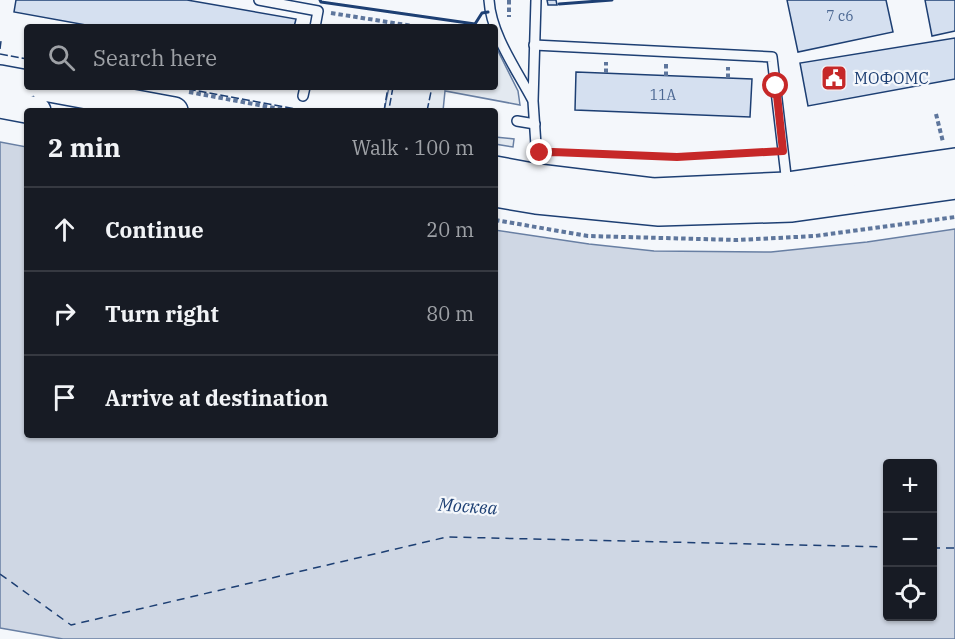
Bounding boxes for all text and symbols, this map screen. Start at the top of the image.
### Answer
house number: 7 с6 [826,7,854,25]
search box [24,24,498,90]
icon: search [45,41,78,74]
text: Search here [93,43,217,72]
public building icon: МОФОМС [819,63,849,93]
place label: МОФОМС [854,68,929,88]
route start [762,72,788,98]
house number: 11А [650,86,677,104]
text: 2 min [48,130,121,164]
text: Walk · 100 m [352,134,474,161]
route end [526,139,552,165]
icon: ahead [48,213,81,246]
text: Continue [105,215,204,244]
text: 20 m [426,216,474,243]
icon: right [48,297,81,330]
text: Turn right [105,299,219,328]
text: 80 m [426,300,474,327]
icon: arrive [48,381,81,414]
text: Arrive at destination [105,383,328,412]
map controls [883,459,937,621]
button: + [883,459,937,513]
water label: Москва [437,492,498,520]
button: − [883,513,937,567]
button: locate [883,567,937,621]

